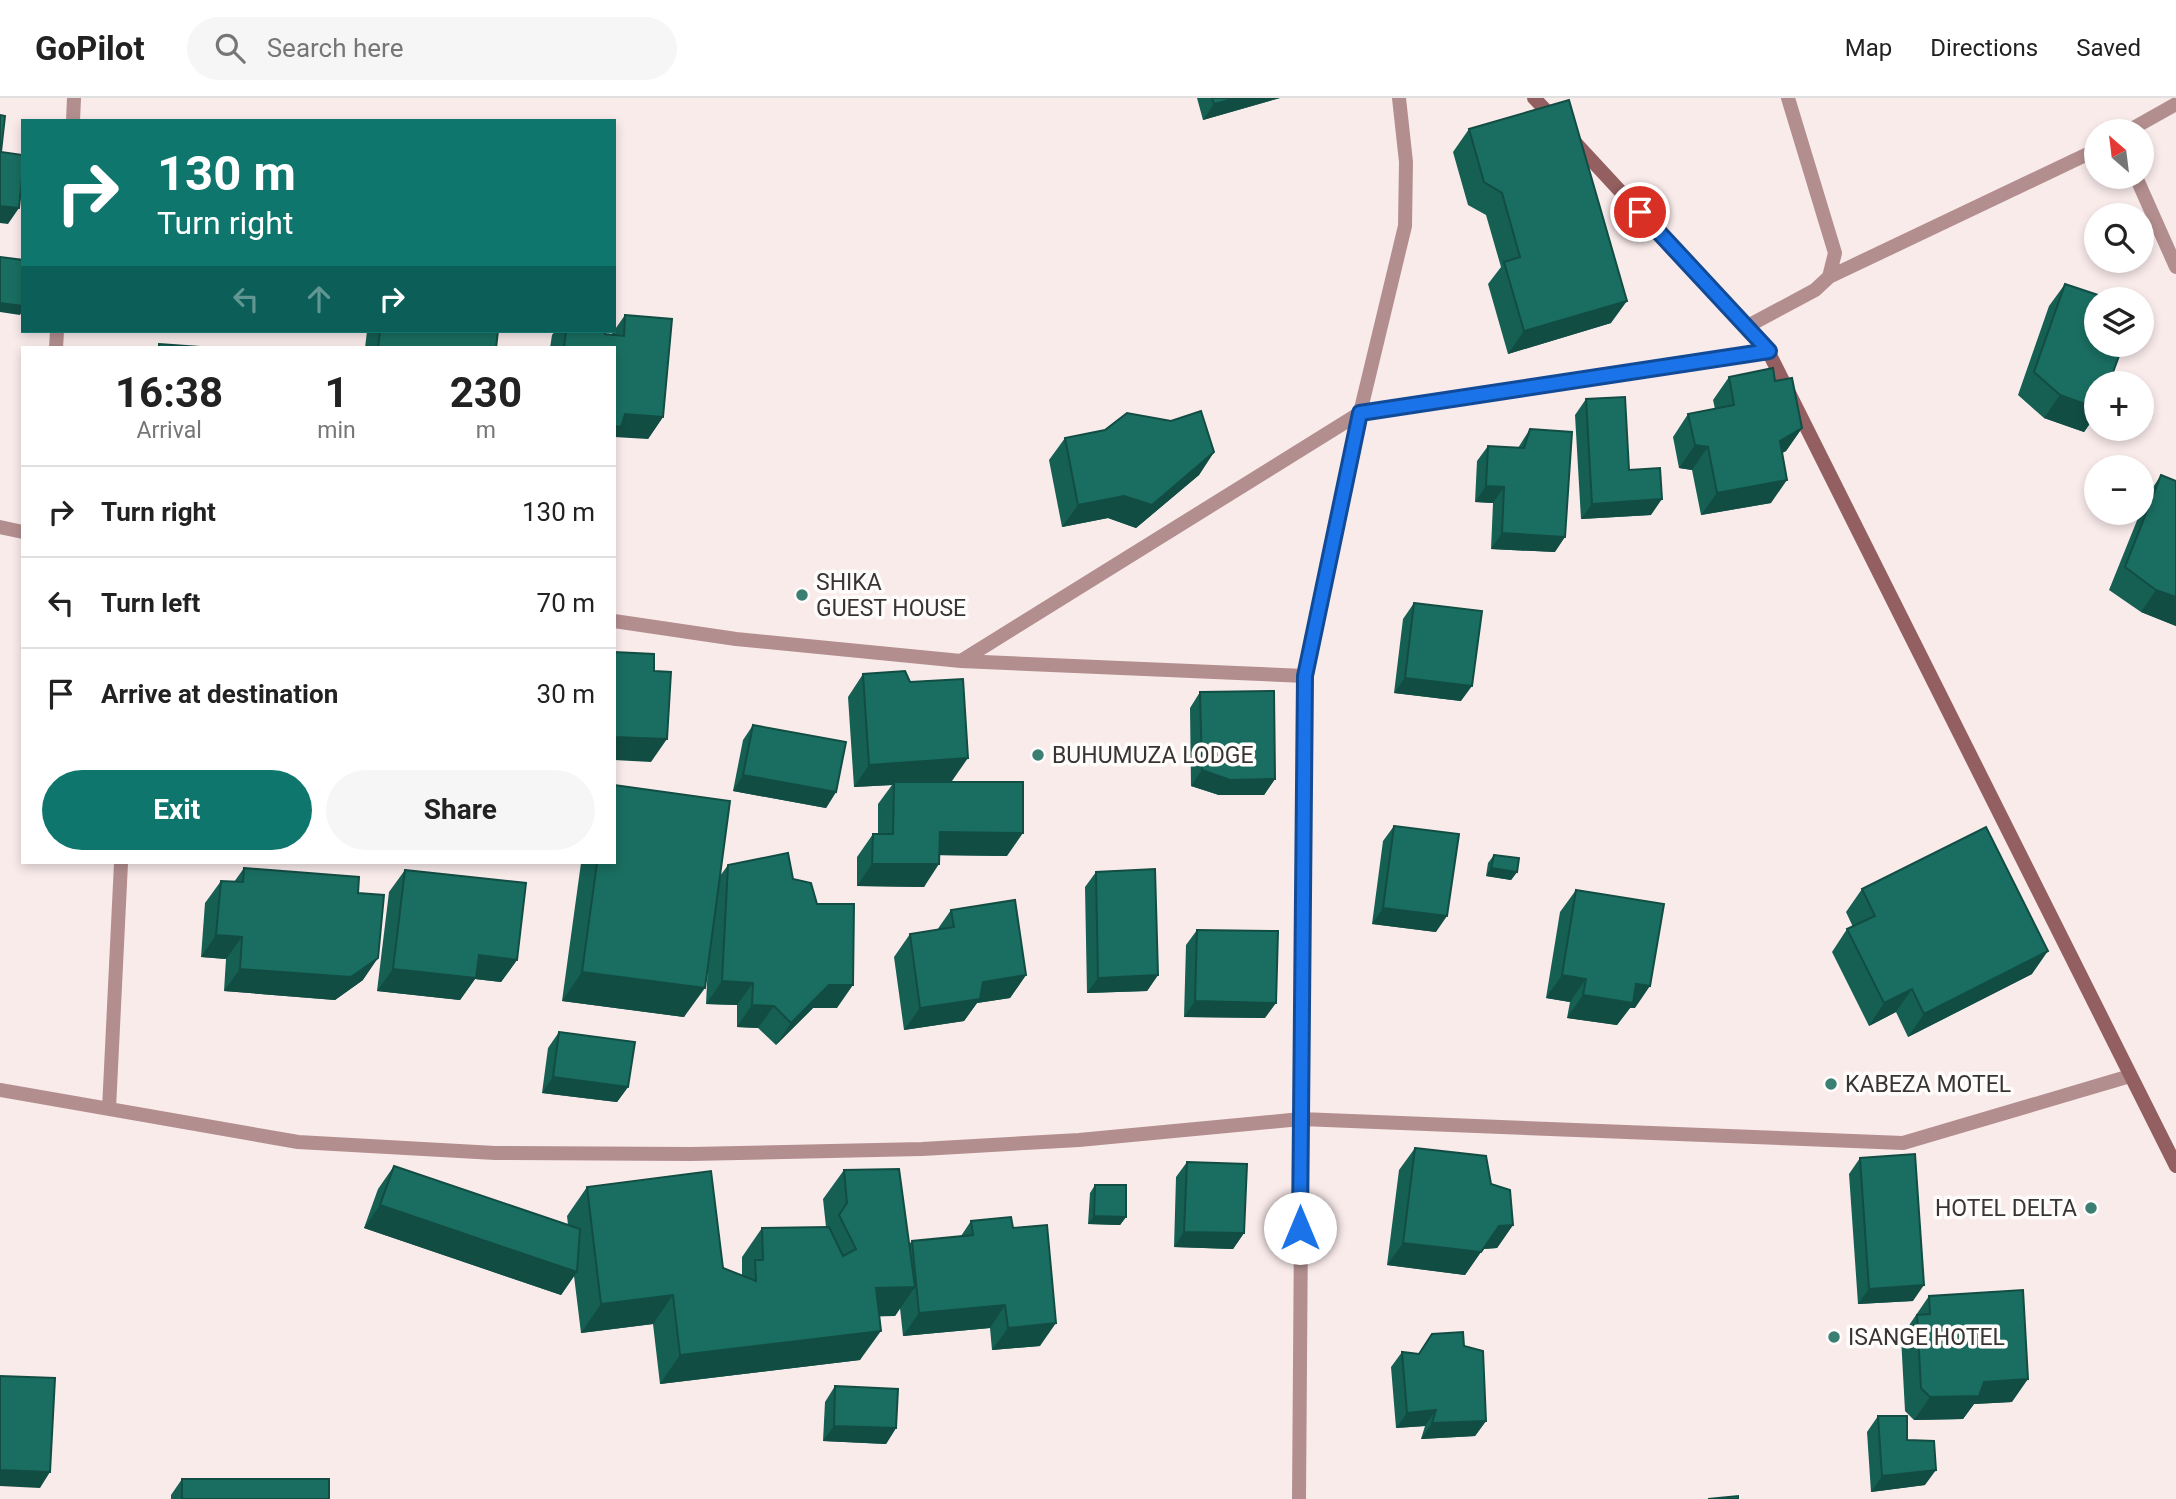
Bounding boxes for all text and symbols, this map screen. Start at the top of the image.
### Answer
search box [187,17,677,80]
text: GoPilot [35,29,145,68]
icon: search [211,29,249,67]
text: Search here [267,33,403,63]
text: Map [1845,34,1892,62]
text: Directions [1930,34,2038,62]
text: Saved [2076,34,2141,62]
north arrow [2084,119,2154,189]
map controls [2084,119,2154,525]
text: 130 m [157,145,296,202]
icon: right [42,147,133,238]
pin [1610,182,1670,242]
icon: arrive [1621,193,1659,231]
button: search [2084,203,2154,273]
text: Turn right [157,204,293,242]
icon: left [227,280,265,318]
icon: ahead [300,280,338,318]
icon: right [373,280,411,318]
button: layers [2084,287,2154,357]
text: 16:38 [115,368,223,417]
text: 1 [324,368,349,417]
text: 230 [450,368,522,417]
button: + [2084,371,2154,441]
text: Arrival [136,417,202,444]
text: min [317,417,356,444]
text: m [476,417,496,444]
button: − [2084,455,2154,525]
icon: right [42,493,80,531]
text: Turn right [101,497,216,527]
text: 130 m [522,497,595,527]
place label: SHIKA GUEST HOUSE [816,569,966,622]
icon: left [42,584,80,622]
marker: SHIKA GUEST HOUSE [794,587,810,603]
text: Turn left [101,588,200,618]
text: 70 m [537,588,595,618]
icon: arrive [42,675,80,713]
text: Arrive at destination [101,679,338,709]
text: 30 m [537,679,595,709]
place label: BUHUMUZA LODGE [1052,742,1254,769]
marker: BUHUMUZA LODGE [1030,747,1046,763]
button: Exit [42,770,312,850]
button: Share [326,770,595,850]
place label: KABEZA MOTEL [1845,1071,2011,1098]
marker: KABEZA MOTEL [1823,1076,1839,1092]
position arrow [1263,1191,1337,1265]
place label: HOTEL DELTA [1935,1195,2077,1222]
marker: HOTEL DELTA [2083,1200,2099,1216]
place label: ISANGE HOTEL [1848,1324,2005,1351]
marker: ISANGE HOTEL [1826,1329,1842,1345]

